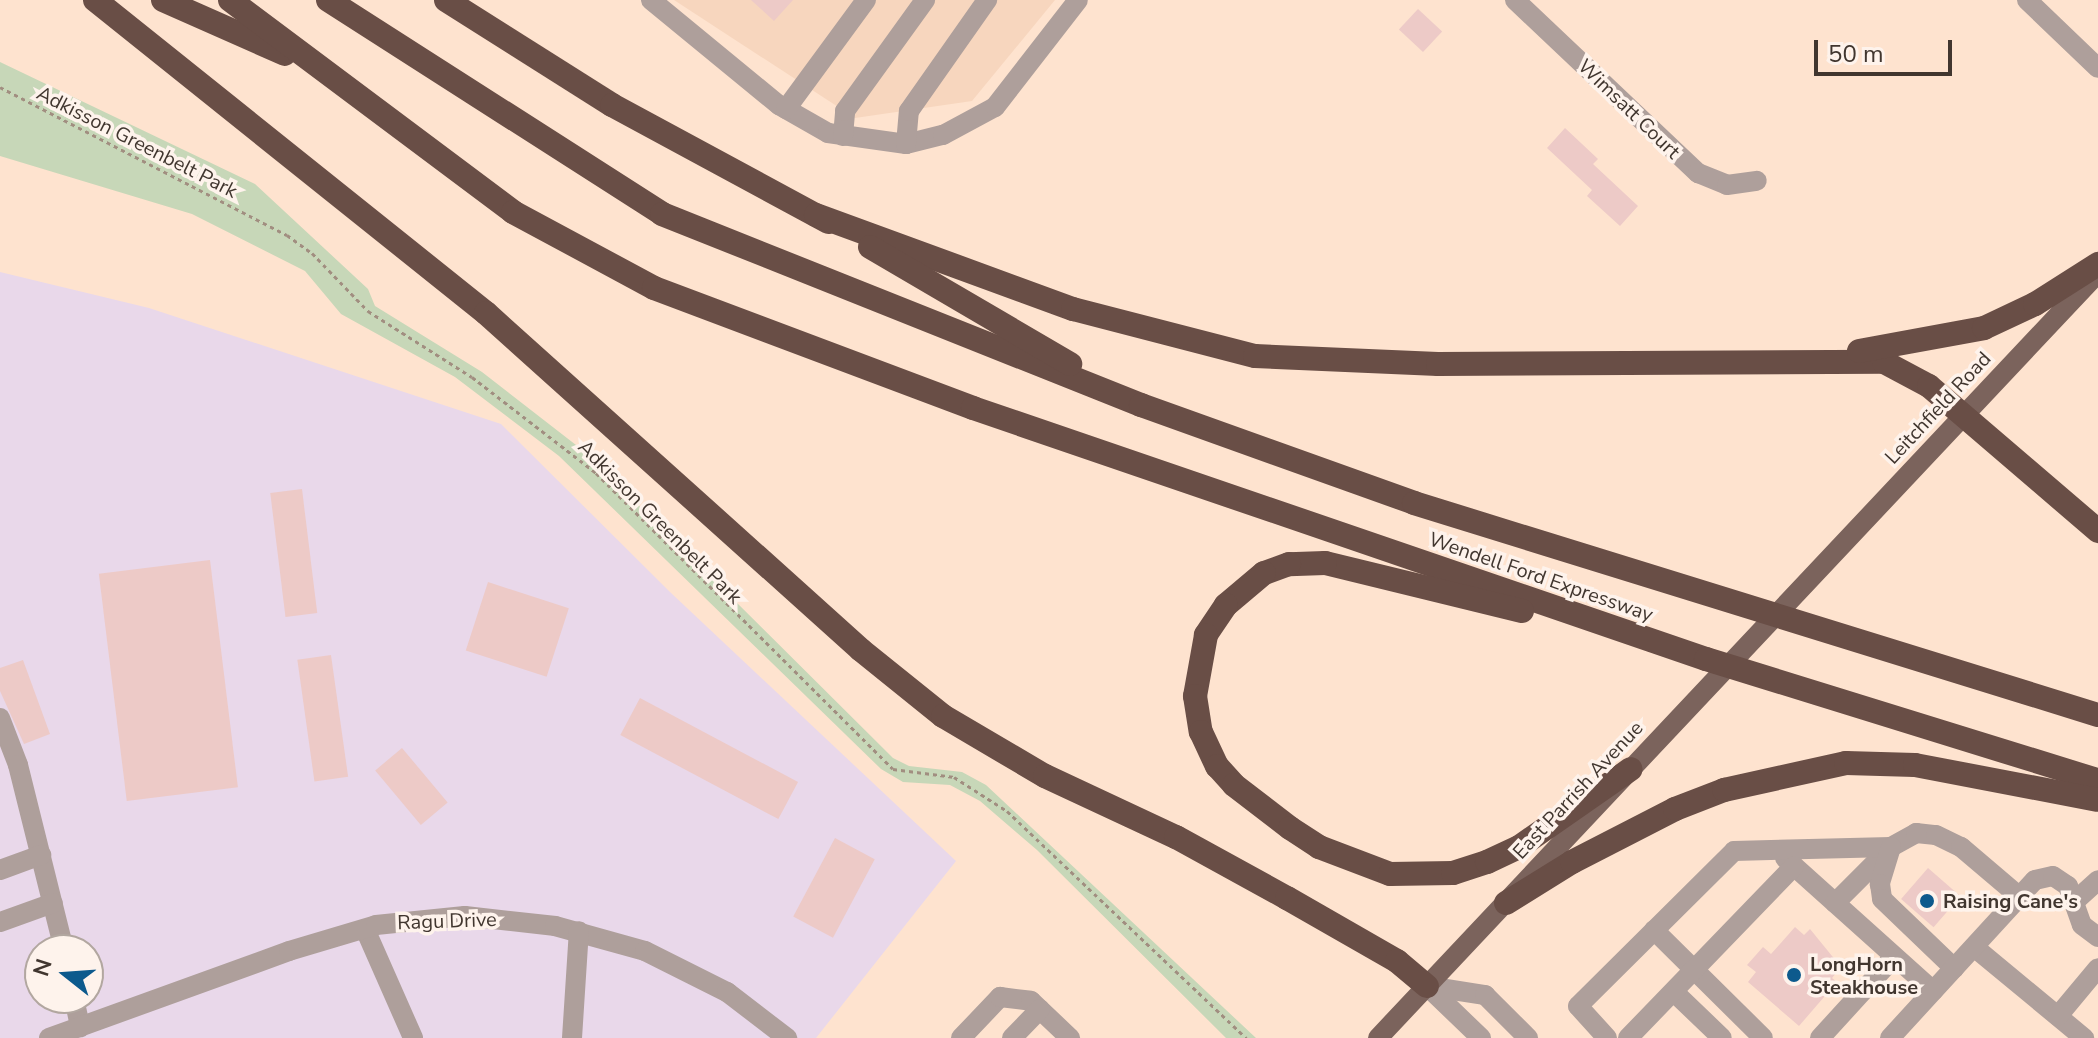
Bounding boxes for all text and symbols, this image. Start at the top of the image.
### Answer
scale bar [1818,24,1956,74]
text: 50 m [1828,38,1884,70]
street label: Wimsatt Court [1573,54,1685,164]
street label: Adkisson Greenbelt Park [33,81,241,203]
street label: Leitchfield Road [1880,347,1996,469]
street label: Adkisson Greenbelt Park [573,435,747,609]
street label: Wendell Ford Expressway [1426,527,1656,627]
street label: East Parrish Avenue [1508,716,1648,864]
place label: Raising Cane's [1943,889,2078,913]
marker: Raising Cane's [1918,892,1936,910]
street label: Ragu Drive [397,907,497,935]
north arrow [24,934,104,1014]
place label: LongHorn Steakhouse [1810,952,1918,999]
text: N [26,955,60,980]
marker: LongHorn Steakhouse [1785,966,1803,984]

